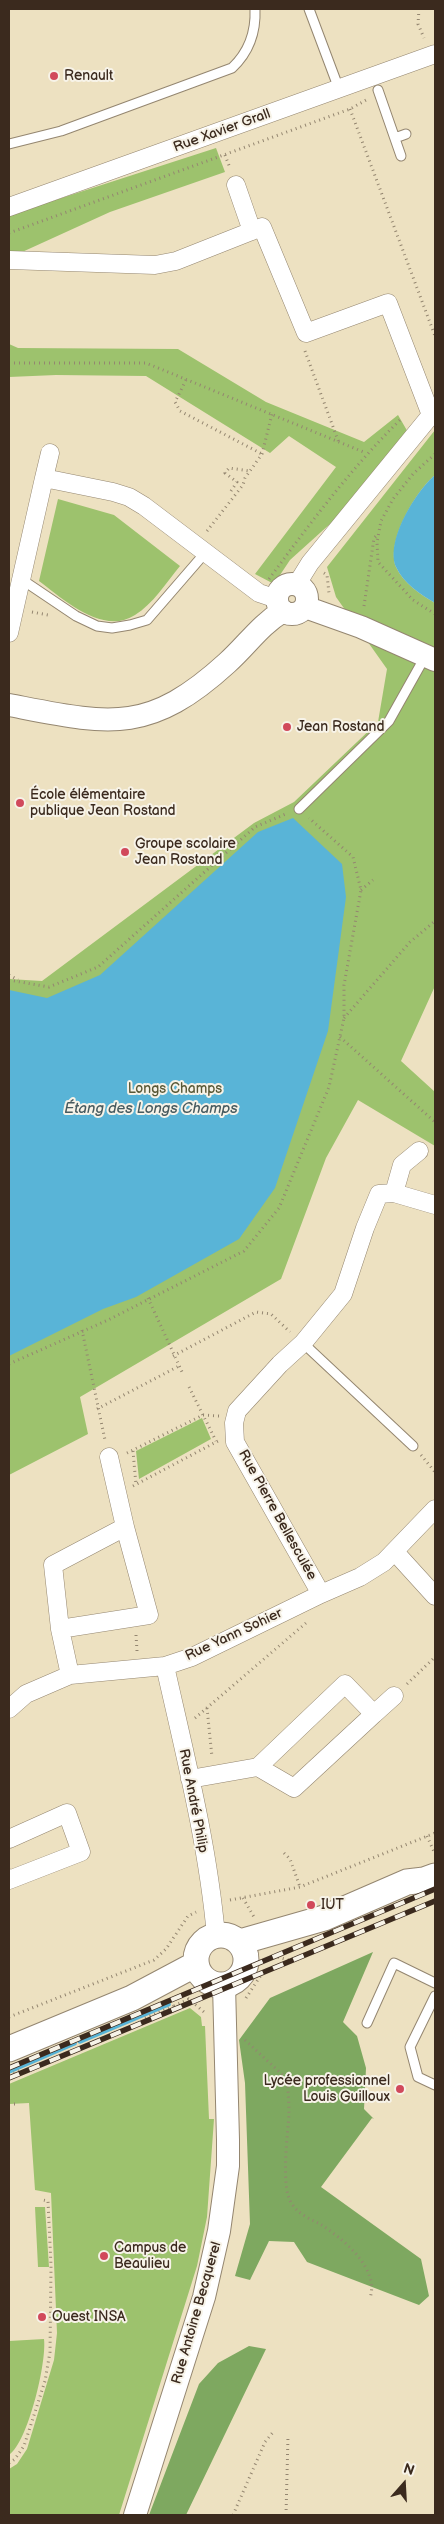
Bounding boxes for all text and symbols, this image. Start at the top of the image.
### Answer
place label: Renault [64,68,113,84]
marker: Renault [48,70,60,82]
street label: Rue Xavier Grall [171,106,273,156]
place label: Jean Rostand [297,719,384,735]
marker: Jean Rostand [281,721,293,733]
place label: École élémentaire publique Jean Rostand [30,787,176,820]
marker: École élémentaire publique Jean Rostand [14,797,26,809]
place label: Groupe scolaire Jean Rostand [135,836,236,869]
marker: Groupe scolaire Jean Rostand [119,846,131,858]
park label: Longs Champs [128,1081,222,1097]
water label: Étang des Longs Champs [64,1100,238,1118]
street label: Rue Pierre Bellesculée [234,1447,320,1583]
street label: Rue Yann Sohier [183,1605,285,1665]
street label: Rue André Philip [175,1748,211,1854]
place label: IUT [321,1897,344,1913]
marker: IUT [305,1899,317,1911]
place label: Lycée professionnel Louis Guilloux [263,2073,390,2106]
marker: Lycée professionnel Louis Guilloux [394,2083,406,2095]
place label: Campus de Beaulieu [114,2240,186,2272]
street label: Rue Antoine Becquerel [169,2240,225,2386]
marker: Campus de Beaulieu [98,2250,110,2262]
place label: Ouest INSA [52,2309,126,2325]
marker: Ouest INSA [36,2311,48,2323]
north arrow [379,2459,429,2509]
text: N [401,2460,417,2479]

